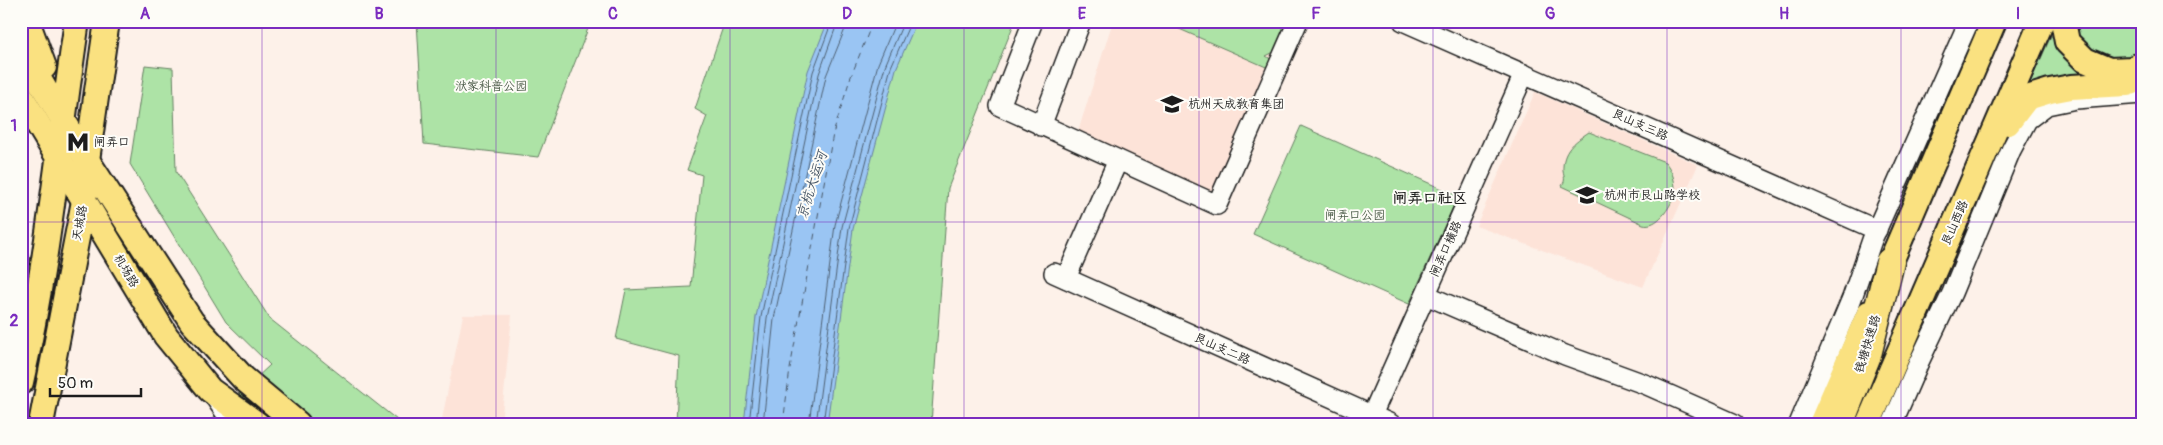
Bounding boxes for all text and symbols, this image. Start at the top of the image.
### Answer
text: A [140,4,151,24]
text: B [374,4,384,24]
text: C [608,4,618,24]
text: D [842,4,852,24]
text: E [1078,4,1087,24]
text: F [1311,4,1321,24]
text: G [1545,4,1556,24]
text: H [1779,4,1789,24]
text: I [2016,4,2020,24]
park label: 洑家科普公园 [455,79,527,94]
school or university icon: 杭州天成教育集团 [1159,91,1185,117]
place label: 杭州天成教育集团 [1188,97,1284,112]
street label: 艮山支三路 [1610,106,1670,144]
text: 1 [11,116,17,136]
metro station icon: 闸弄口 [65,129,91,155]
place label: 闸弄口 [94,135,130,150]
water label: 京杭大运河 [793,147,832,221]
school or university icon: 杭州市艮山路学校 [1574,182,1600,208]
place label: 杭州市艮山路学校 [1604,188,1700,203]
district label: 闸弄口社区 [1392,189,1468,208]
street label: 艮山西路 [1938,198,1972,248]
street label: 天城路 [69,204,91,242]
park label: 闸弄口公园 [1325,208,1385,223]
street label: 闸弄口横路 [1427,219,1465,279]
street label: 机场路 [110,252,142,290]
text: 2 [10,311,19,331]
street label: 钱塘快速路 [1852,313,1884,375]
street label: 艮山支二路 [1192,330,1252,368]
scale bar [50,365,141,397]
text: 50 m [58,374,93,393]

